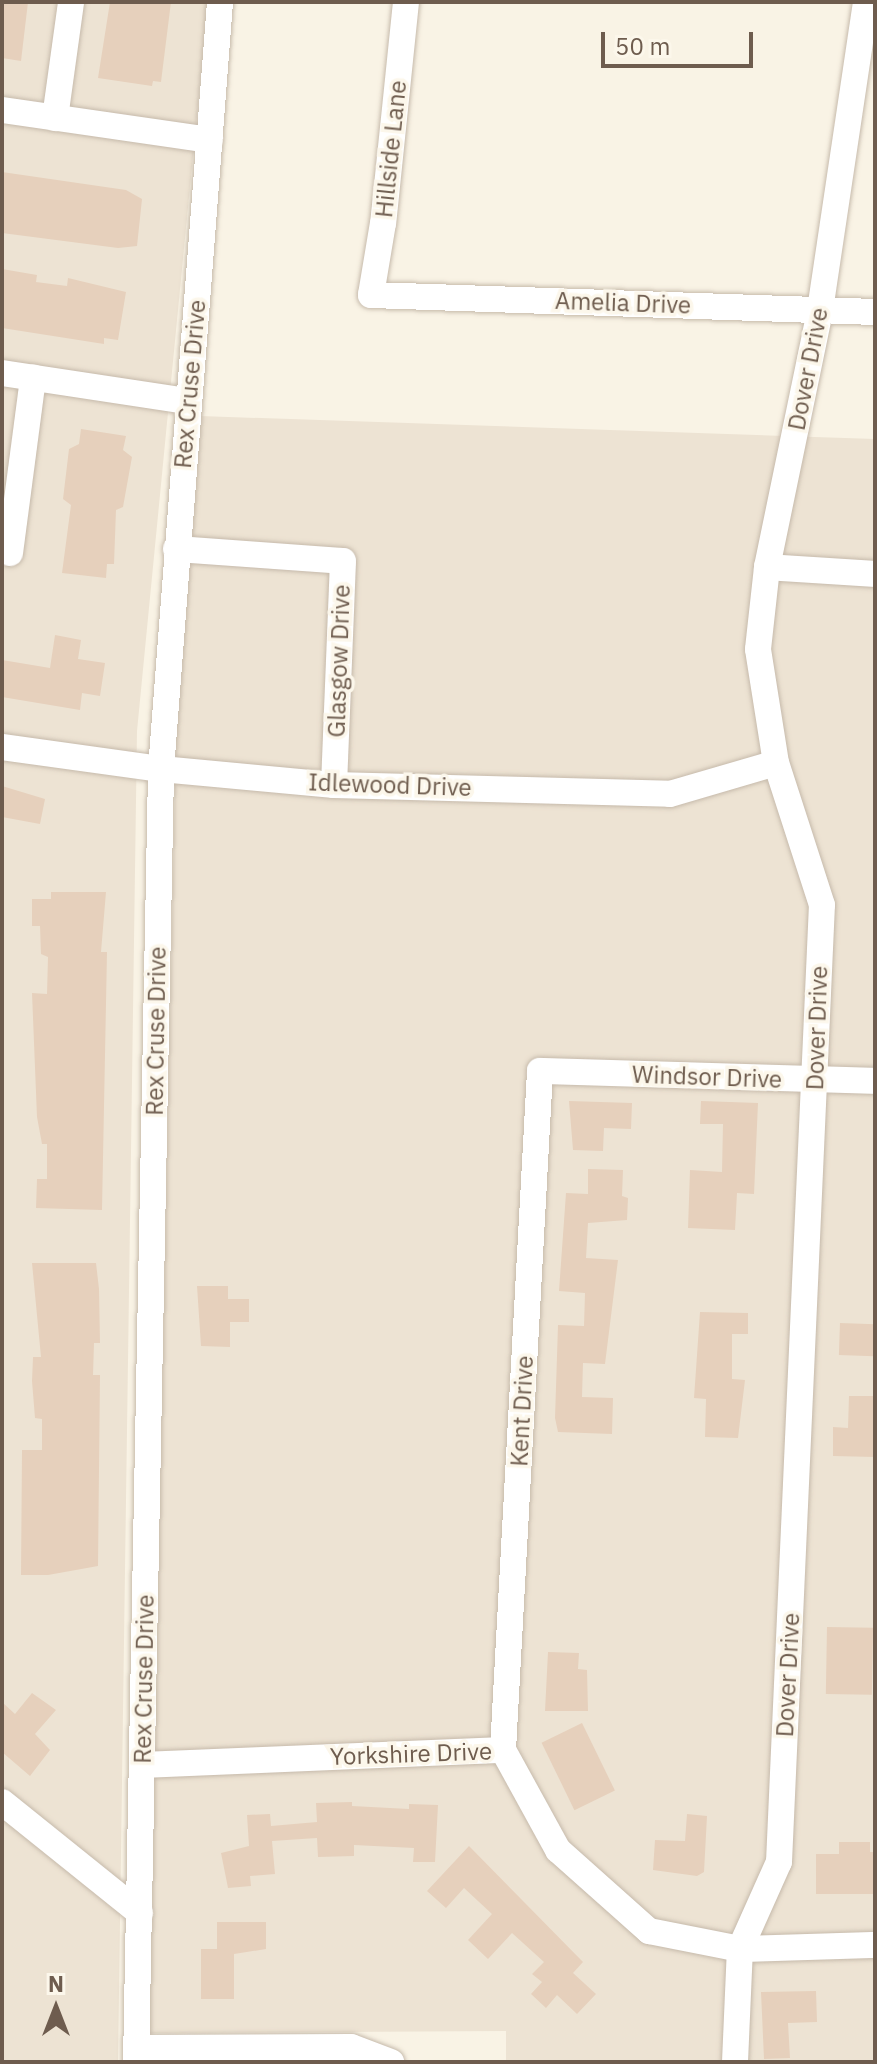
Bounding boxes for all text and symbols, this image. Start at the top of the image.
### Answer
scale bar [605,16,757,66]
text: 50 m [615,30,670,62]
street label: Hillside Lane [369,79,413,219]
street label: Amelia Drive [554,286,692,320]
street label: Rex Cruse Drive [168,298,212,470]
street label: Dover Drive [782,305,834,433]
street label: Glasgow Drive [322,584,356,738]
street label: Idlewood Drive [308,768,472,802]
street label: Rex Cruse Drive [140,946,172,1116]
street label: Dover Drive [800,965,834,1091]
street label: Windsor Drive [631,1060,783,1094]
street label: Kent Drive [505,1355,539,1467]
street label: Rex Cruse Drive [128,1594,160,1764]
street label: Dover Drive [770,1612,806,1738]
street label: Yorkshire Drive [329,1737,493,1771]
north arrow [16,1968,96,2048]
text: N [48,1969,64,1998]

